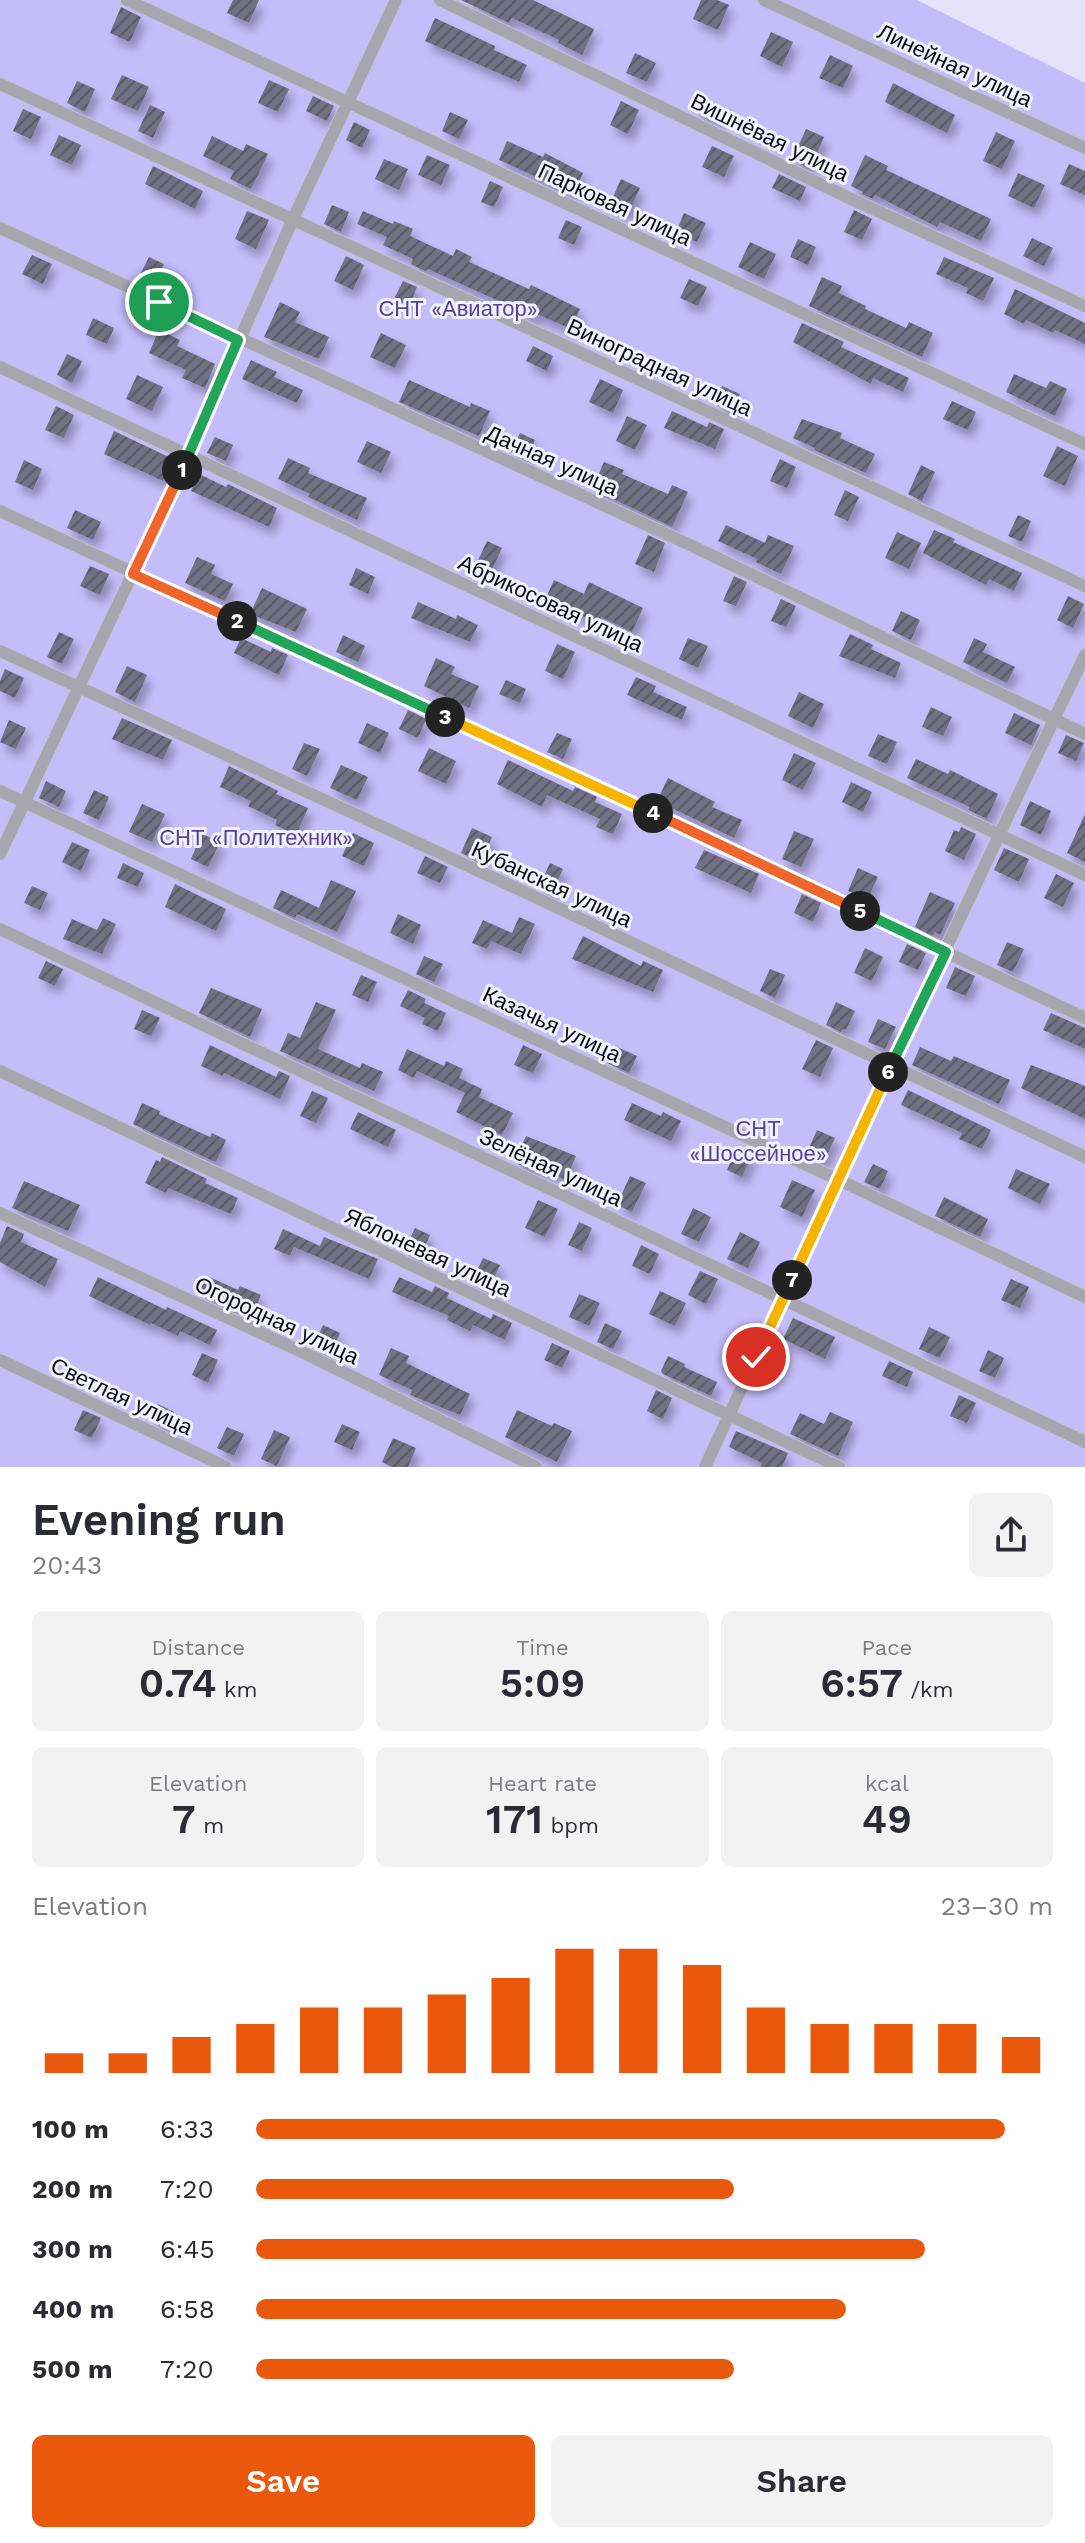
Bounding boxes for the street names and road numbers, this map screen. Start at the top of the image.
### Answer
street label: Линейная улица [874,19,1037,113]
street label: Вишнёвая улица [687,88,853,187]
street label: Парковая улица [534,158,696,251]
street label: Виноградная улица [563,314,757,422]
street label: Дачная улица [482,420,623,501]
street label: Абрикосовая улица [454,550,648,658]
street label: Кубанская улица [468,836,637,933]
street label: Казачья улица [479,982,625,1068]
street label: Зелёная улица [476,1124,627,1212]
street label: Яблоневая улица [341,1203,516,1302]
street label: Огородная улица [191,1272,363,1370]
street label: Светлая улица [47,1353,197,1441]

